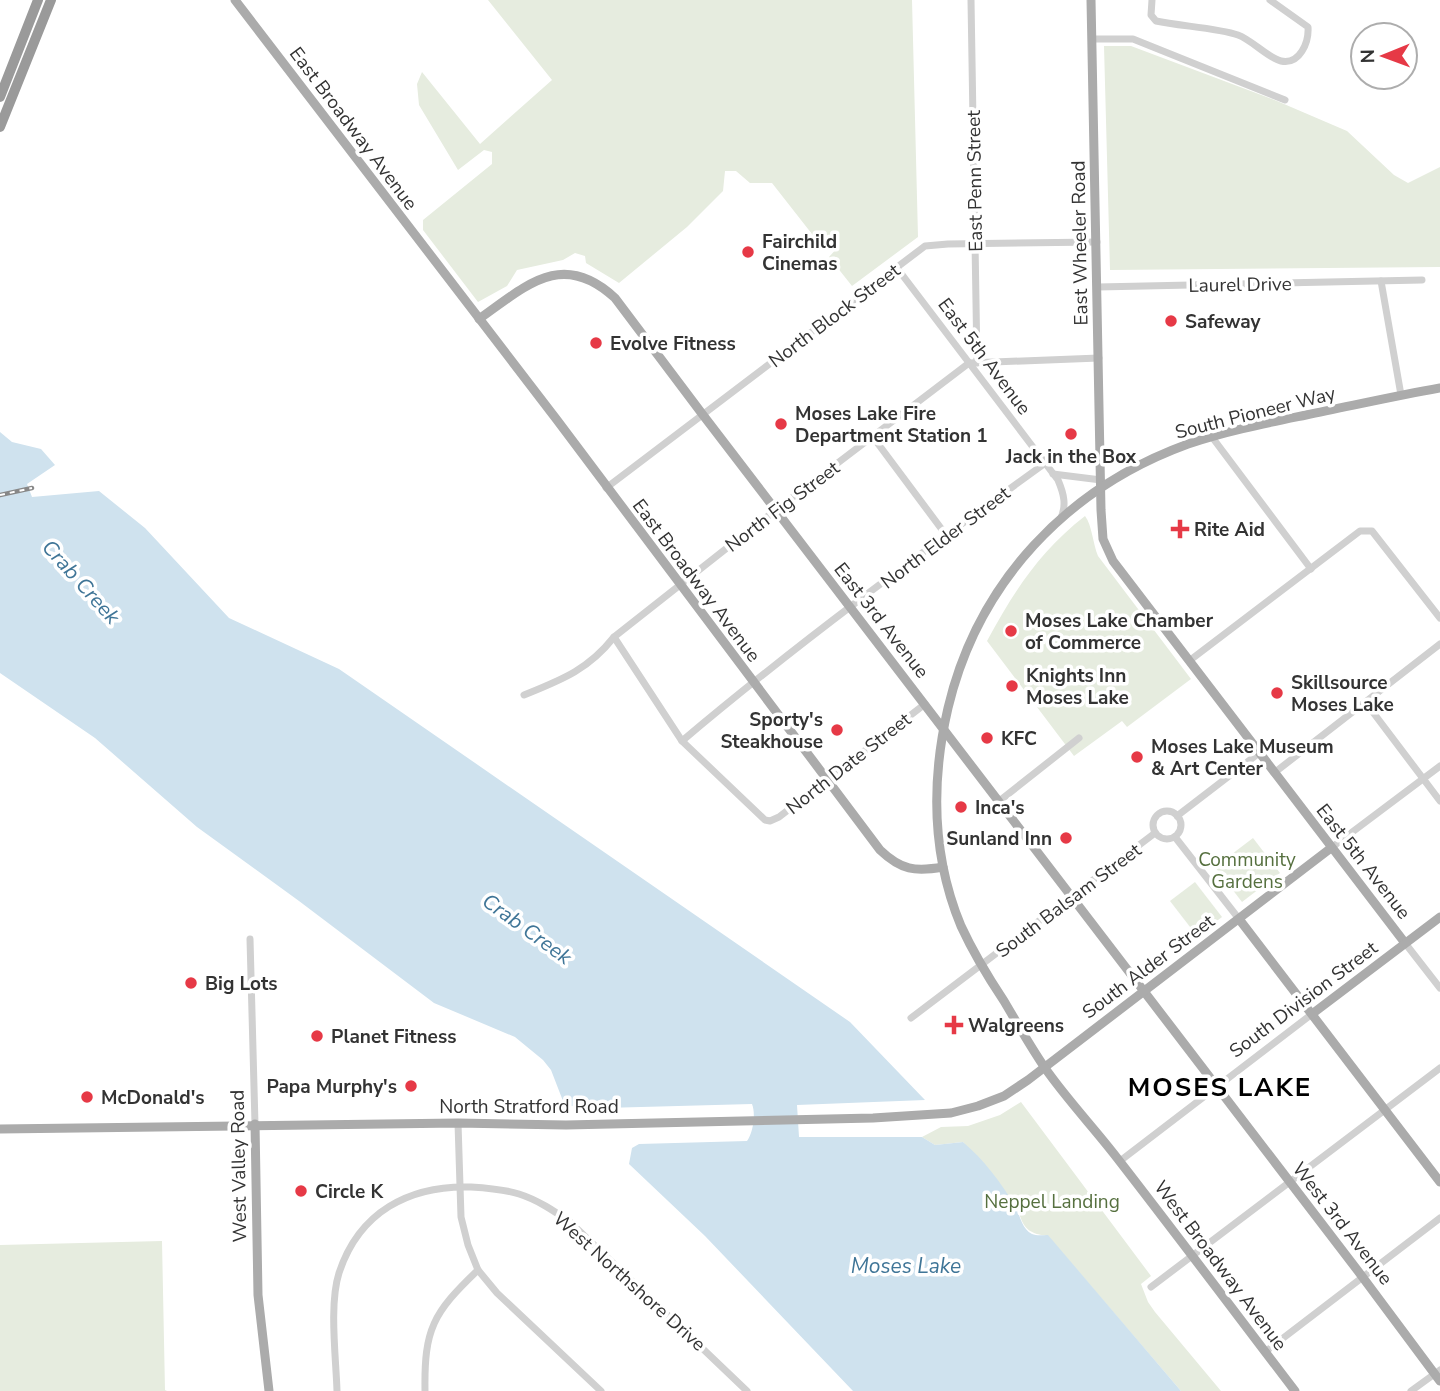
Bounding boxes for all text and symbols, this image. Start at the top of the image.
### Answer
north arrow [1349,21,1419,91]
street label: East Broadway Avenue [283,42,423,215]
text: N [1355,49,1381,64]
street label: East Penn Street [961,110,989,252]
street label: East Wheeler Road [1066,160,1094,326]
place label: Fairchild Cinemas [762,229,838,277]
marker: Fairchild Cinemas [740,244,756,260]
street label: North Block Street [764,258,906,374]
street label: Laurel Drive [1188,271,1292,299]
street label: East 5th Avenue [932,293,1037,420]
place label: Safeway [1185,309,1262,335]
marker: Safeway [1163,313,1179,329]
place label: Evolve Fitness [610,331,736,357]
marker: Evolve Fitness [588,335,604,351]
street label: South Pioneer Way [1172,380,1338,445]
place label: Moses Lake Fire Department Station 1 [795,401,988,449]
marker: Moses Lake Fire Department Station 1 [773,416,789,432]
marker: Jack in the Box [1063,426,1079,442]
place label: Jack in the Box [1005,444,1137,470]
street label: North Fig Street [720,455,845,558]
street label: North Elder Street [876,480,1016,595]
street label: East Broadway Avenue [626,494,766,667]
place label: Rite Aid [1194,517,1265,543]
marker: Rite Aid [1172,521,1188,537]
water label: Crab Creek [36,534,127,631]
street label: East 3rd Avenue [828,557,935,684]
place label: Moses Lake Chamber of Commerce [1025,608,1214,656]
marker: Moses Lake Chamber of Commerce [1003,623,1019,639]
place label: Knights Inn Moses Lake [1026,663,1129,711]
place label: Skillsource Moses Lake [1291,670,1394,718]
marker: Knights Inn Moses Lake [1004,678,1020,694]
marker: Skillsource Moses Lake [1269,685,1285,701]
place label: Sporty's Steakhouse [720,707,823,755]
street label: North Date Street [781,707,917,821]
marker: Sporty's Steakhouse [829,722,845,738]
place label: KFC [1001,726,1037,752]
marker: KFC [979,730,995,746]
place label: Moses Lake Museum & Art Center [1151,734,1334,782]
marker: Moses Lake Museum & Art Center [1129,749,1145,765]
place label: Inca's [975,795,1025,821]
street label: East 5th Avenue [1310,798,1417,925]
marker: Inca's [953,799,969,815]
place label: Sunland Inn [946,826,1052,852]
marker: Sunland Inn [1058,830,1074,846]
street label: South Balsam Street [991,837,1147,964]
park label: Community Gardens [1198,847,1296,895]
water label: Crab Creek [476,887,578,971]
street label: South Alder Street [1077,908,1220,1025]
street label: South Division Street [1224,935,1383,1064]
place label: Big Lots [205,971,278,997]
marker: Big Lots [183,975,199,991]
place label: Walgreens [968,1013,1064,1039]
marker: Walgreens [946,1017,962,1033]
place label: Planet Fitness [331,1024,456,1050]
marker: Planet Fitness [309,1028,325,1044]
district label: MOSES LAKE [1128,1070,1312,1105]
place label: Papa Murphy's [267,1074,397,1100]
marker: Papa Murphy's [403,1078,419,1094]
place label: McDonald's [101,1085,205,1111]
marker: McDonald's [79,1089,95,1105]
street label: West Valley Road [225,1089,253,1242]
street label: North Stratford Road [439,1094,619,1120]
street label: West 3rd Avenue [1286,1157,1398,1290]
street label: West Broadway Avenue [1148,1175,1293,1356]
place label: Circle K [315,1179,384,1205]
marker: Circle K [293,1183,309,1199]
park label: Neppel Landing [984,1189,1120,1215]
street label: West Northshore Drive [547,1206,711,1357]
water label: Moses Lake [851,1252,961,1280]

